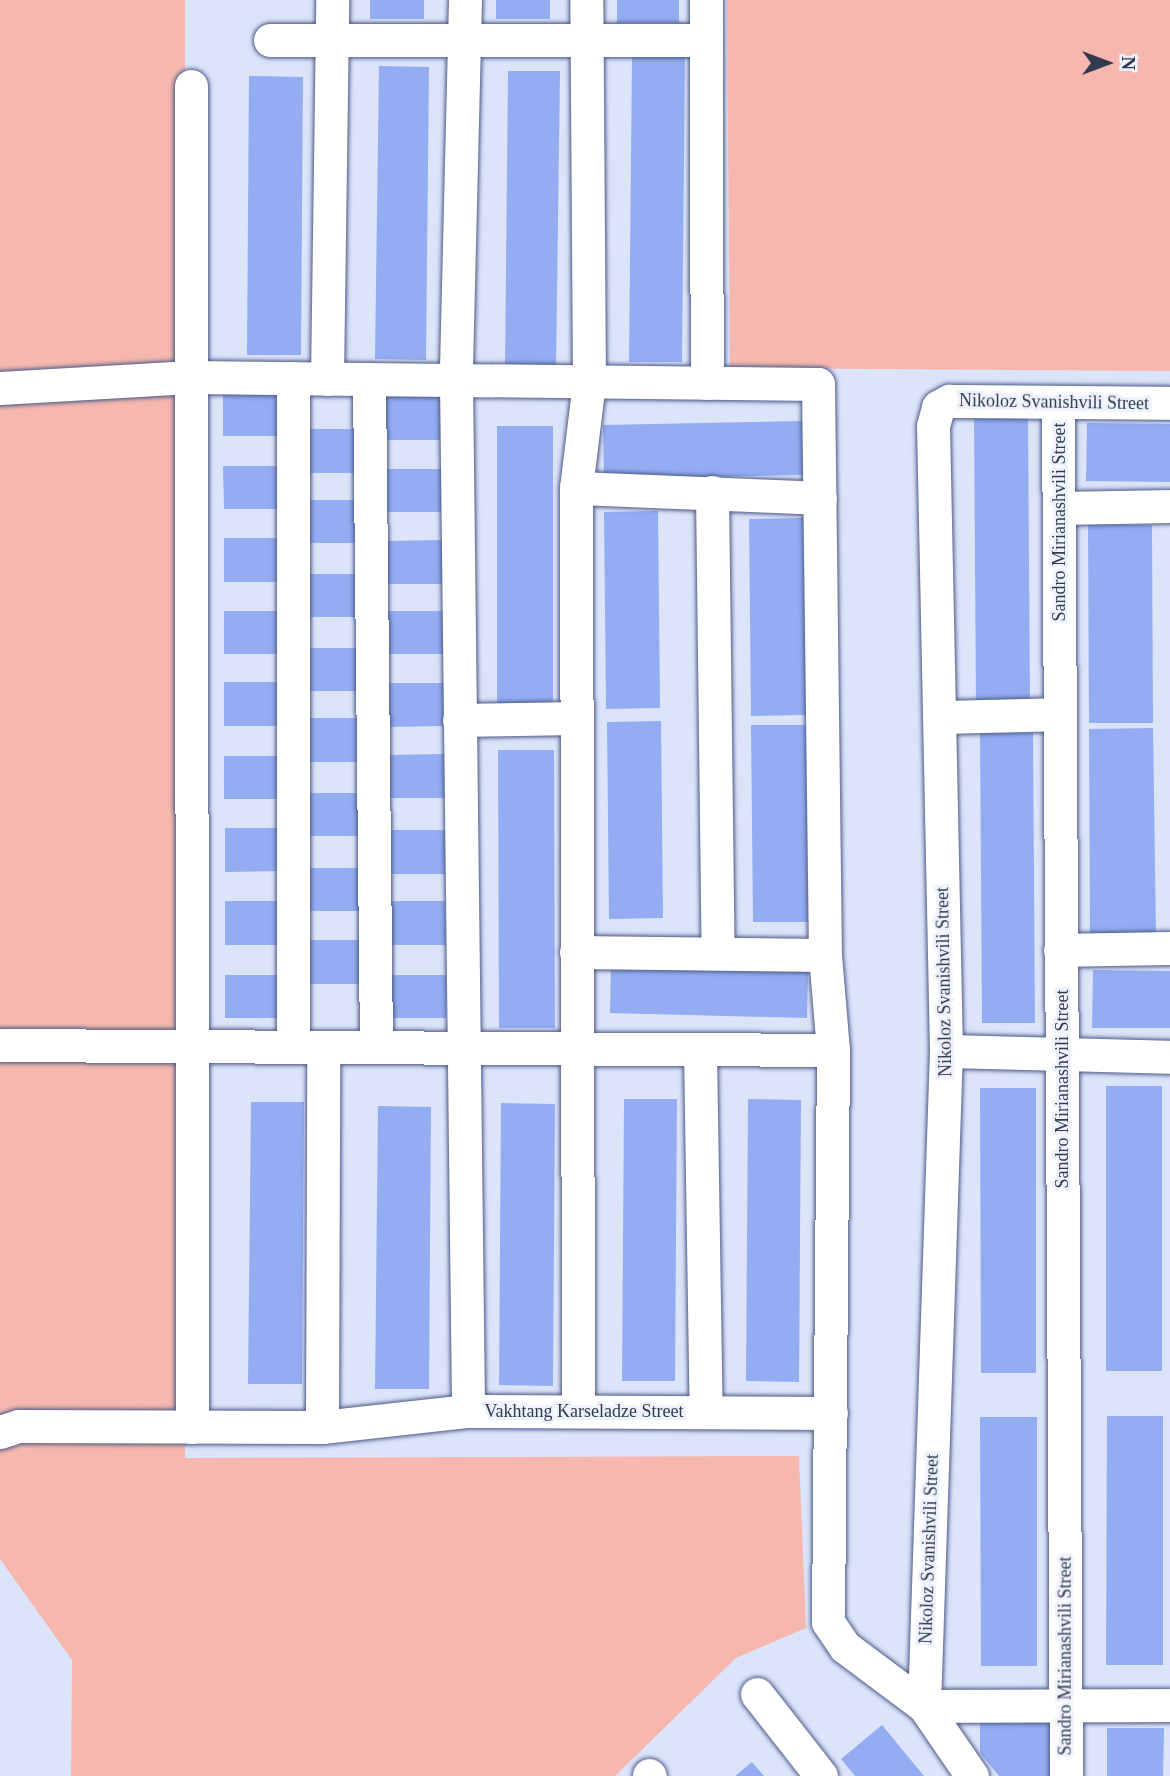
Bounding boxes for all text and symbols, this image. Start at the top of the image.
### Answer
north arrow [1072,28,1142,98]
text: N [1118,56,1139,70]
street label: Nikoloz Svanishvili Street [959,390,1149,414]
street label: Sandro Mirianashvili Street [1048,423,1070,621]
street label: Nikoloz Svanishvili Street [932,887,956,1077]
street label: Sandro Mirianashvili Street [1051,990,1073,1188]
street label: Vakhtang Karseladze Street [485,1400,683,1422]
street label: Nikoloz Svanishvili Street [915,1454,943,1644]
street label: Sandro Mirianashvili Street [1054,1557,1076,1755]

